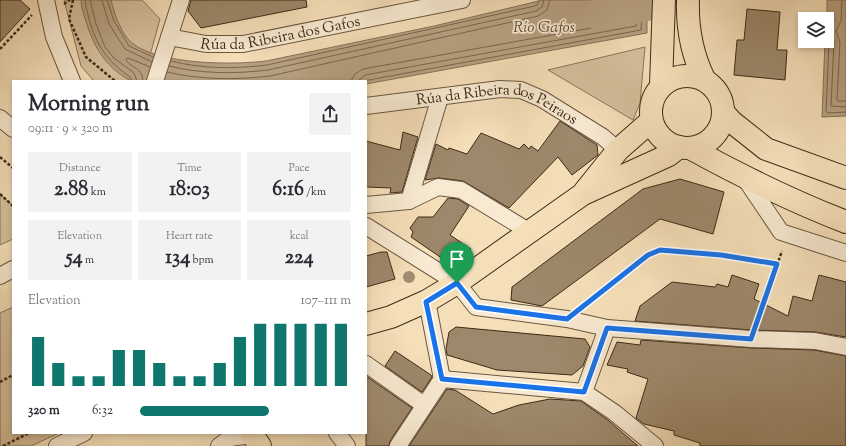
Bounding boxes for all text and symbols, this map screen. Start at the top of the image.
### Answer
street label: Rúa da Ribeira dos Gafos [198,12,362,57]
map controls [798,12,834,48]
button: layers [798,12,834,48]
water label: Río Gafos [513,17,575,40]
street label: Rúa da Ribeira dos Peiraos [415,80,581,131]
text: Morning run [28,89,150,121]
button: share [309,93,351,135]
text: 09:11 · 9 × 320 m [28,120,113,138]
text: Distance [59,160,101,176]
text: Time [177,160,202,176]
text: Pace [289,160,310,176]
text: 2.88 [54,176,88,205]
text: 18:03 [169,176,210,205]
text: 6:16 [272,176,304,205]
text: km [88,184,106,200]
text: /km [304,184,326,200]
text: Elevation [58,228,102,244]
text: Heart rate [166,228,213,244]
text: kcal [290,228,309,244]
pin [440,242,474,283]
text: 54 [66,244,83,273]
text: 134 [165,244,190,273]
text: 224 [285,244,314,273]
icon: arrive [446,248,468,270]
text: m [83,252,94,268]
text: bpm [190,252,214,268]
text: Elevation [28,292,81,310]
text: 107–111 m [300,292,351,310]
text: 320 m [28,402,60,420]
text: 6:32 [92,402,113,420]

